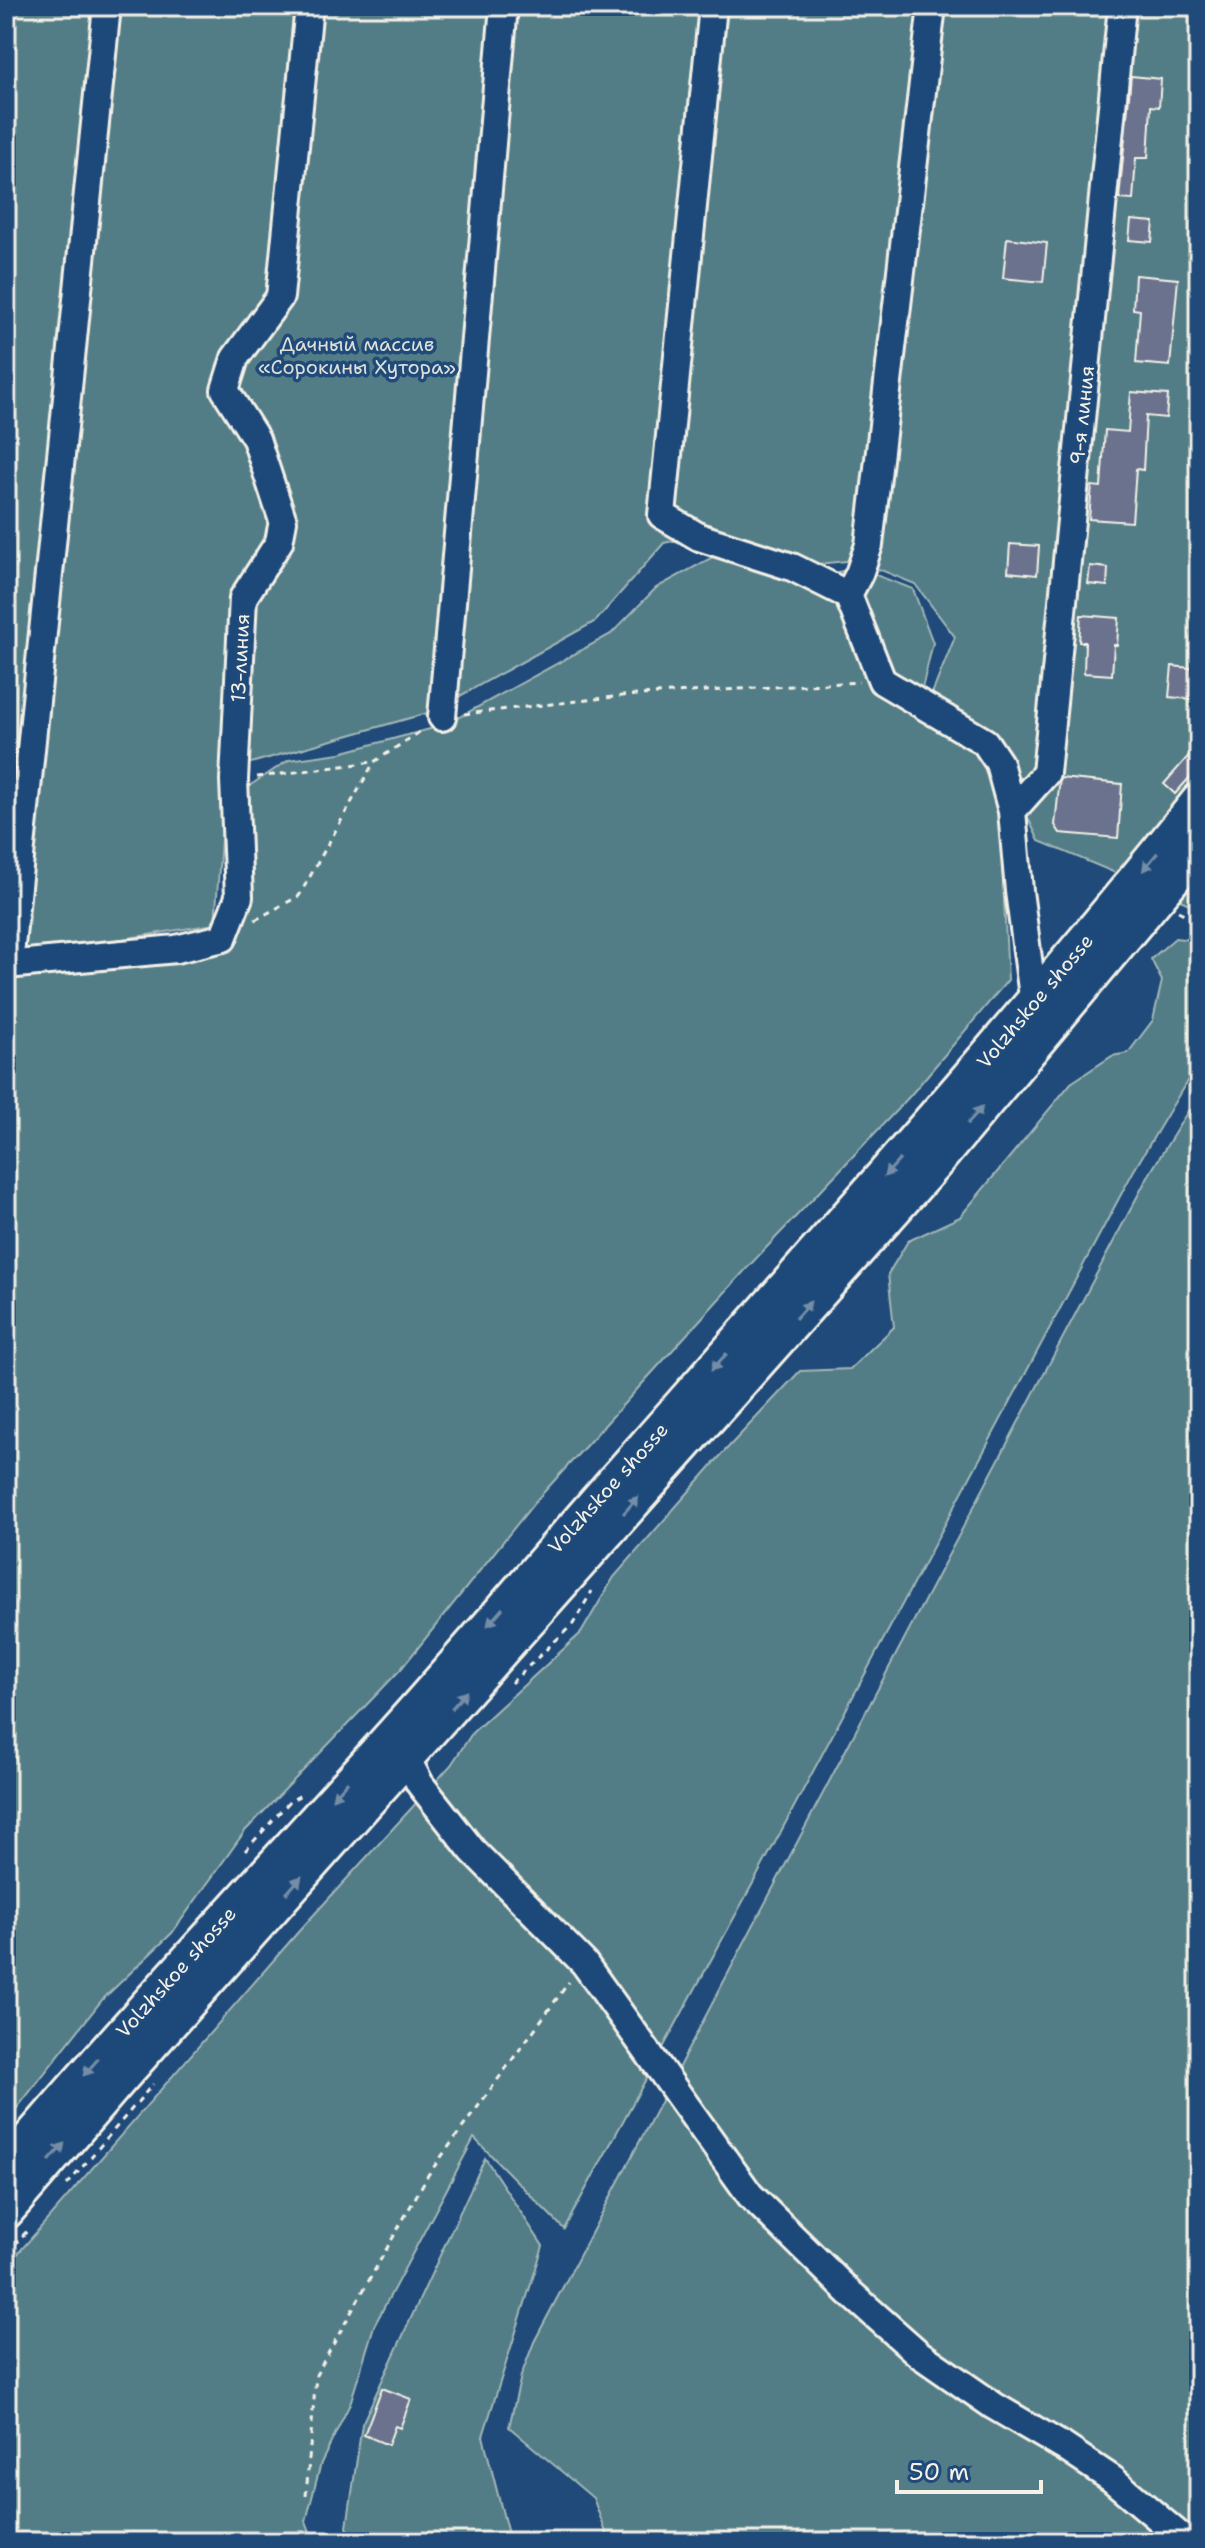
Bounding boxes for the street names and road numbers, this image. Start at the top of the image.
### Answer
street label: 9-я линия [1064,364,1100,466]
street label: 13-линия [225,613,255,703]
street label: Volzhskoe shosse [971,928,1099,1074]
street label: Volzhskoe shosse [542,1417,674,1559]
street label: Volzhskoe shosse [110,1901,242,2043]

